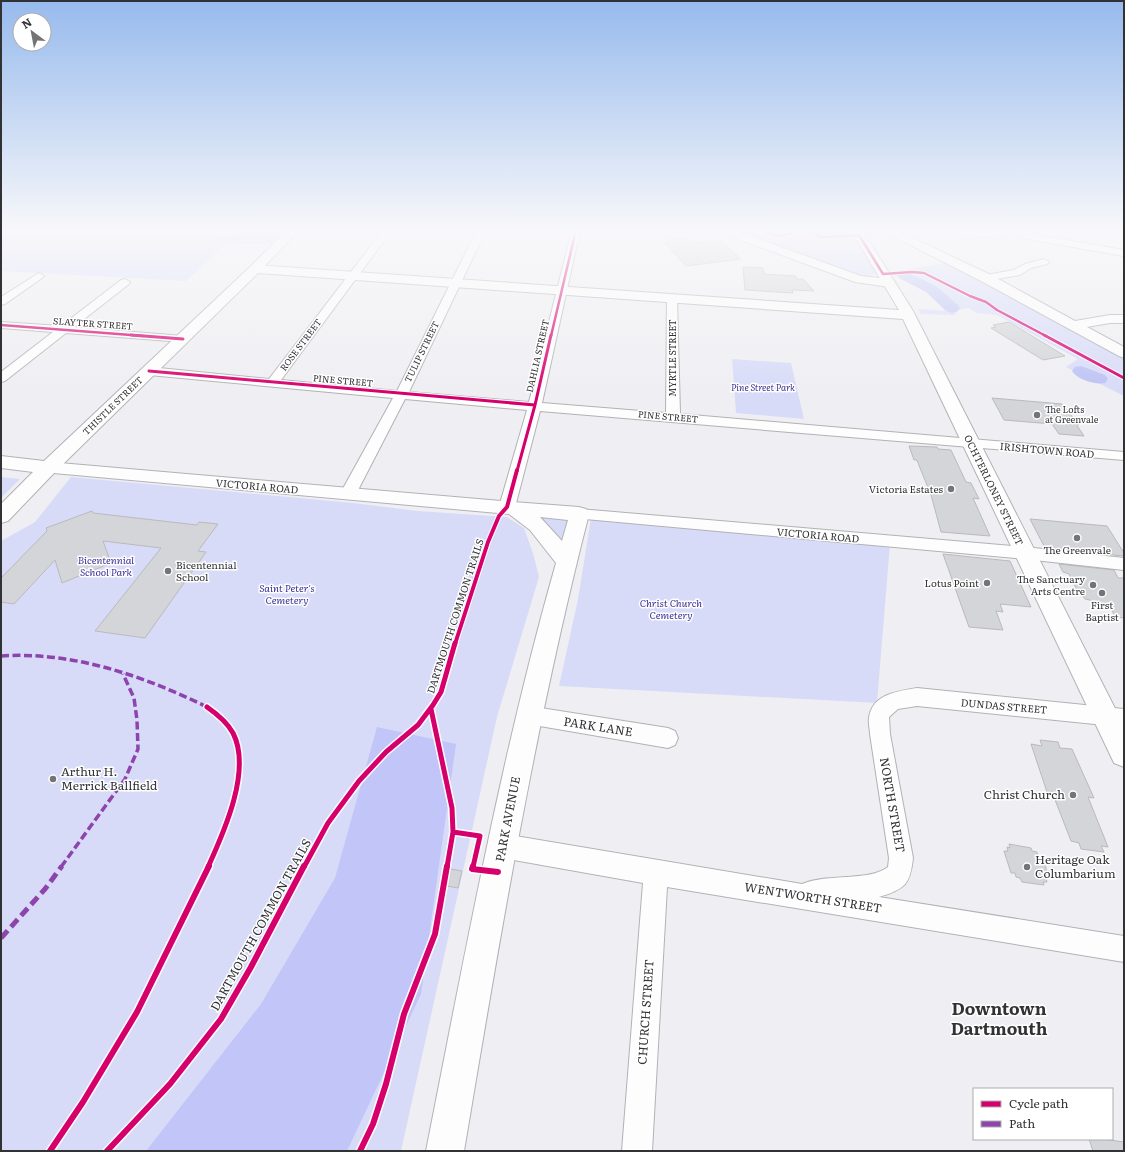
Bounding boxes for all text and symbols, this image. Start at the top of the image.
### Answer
north arrow [12,12,52,52]
text: N [18,13,34,32]
street label: SLAYTER STREET [53,313,134,333]
street label: ROSE STREET [276,315,325,373]
street label: DAHLIA STREET [522,317,552,394]
street label: TULIP STREET [400,318,442,385]
street label: MYRTLE STREET [665,319,679,397]
street label: PINE STREET [312,370,374,390]
street label: THISTLE STREET [79,372,146,438]
park label: Pine Street Park [731,380,795,394]
place label: The Lofts at Greenvale [1045,402,1099,426]
street label: PINE STREET [637,406,699,426]
marker: The Lofts at Greenvale [1032,410,1042,420]
street label: OCHTERLONEY STREET [961,432,1028,548]
street label: IRISHTOWN ROAD [999,438,1095,461]
street label: VICTORIA ROAD [215,474,299,497]
place label: Victoria Estates [869,481,943,496]
marker: Victoria Estates [946,484,956,494]
street label: VICTORIA ROAD [776,523,860,546]
marker: The Greenvale [1072,533,1082,543]
street label: DARTMOUTH COMMON TRAILS [422,537,487,695]
place label: The Greenvale [1043,542,1111,557]
park label: Bicentennial School Park [78,552,134,579]
place label: Bicentennial School [176,557,237,584]
marker: Bicentennial School [163,566,173,576]
place label: The Sanctuary Arts Centre [1017,571,1085,598]
place label: Lotus Point [925,575,979,590]
marker: Lotus Point [982,578,992,588]
park label: Saint Peter's Cemetery [259,580,315,607]
marker: The Sanctuary Arts Centre [1088,580,1098,590]
marker: First Baptist [1097,588,1107,598]
park label: Christ Church Cemetery [640,595,702,622]
place label: First Baptist [1085,597,1119,624]
street label: DUNDAS STREET [960,694,1048,717]
street label: PARK LANE [562,712,634,740]
street label: NORTH STREET [876,756,910,854]
place label: Arthur H. Merrick Ballfield [61,762,158,794]
marker: Arthur H. Merrick Ballfield [48,774,58,784]
street label: PARK AVENUE [490,774,524,863]
place label: Christ Church [984,785,1065,803]
marker: Christ Church [1068,790,1078,800]
street label: DARTMOUTH COMMON TRAILS [205,835,315,1014]
place label: Heritage Oak Columbarium [1035,850,1116,882]
marker: Heritage Oak Columbarium [1022,862,1032,872]
street label: WENTWORTH STREET [743,877,883,917]
street label: CHURCH STREET [632,958,658,1065]
district label: Downtown Dartmouth [951,995,1048,1040]
legend [973,1088,1113,1140]
text: Cycle path [1009,1094,1069,1112]
text: Path [1009,1114,1035,1132]

